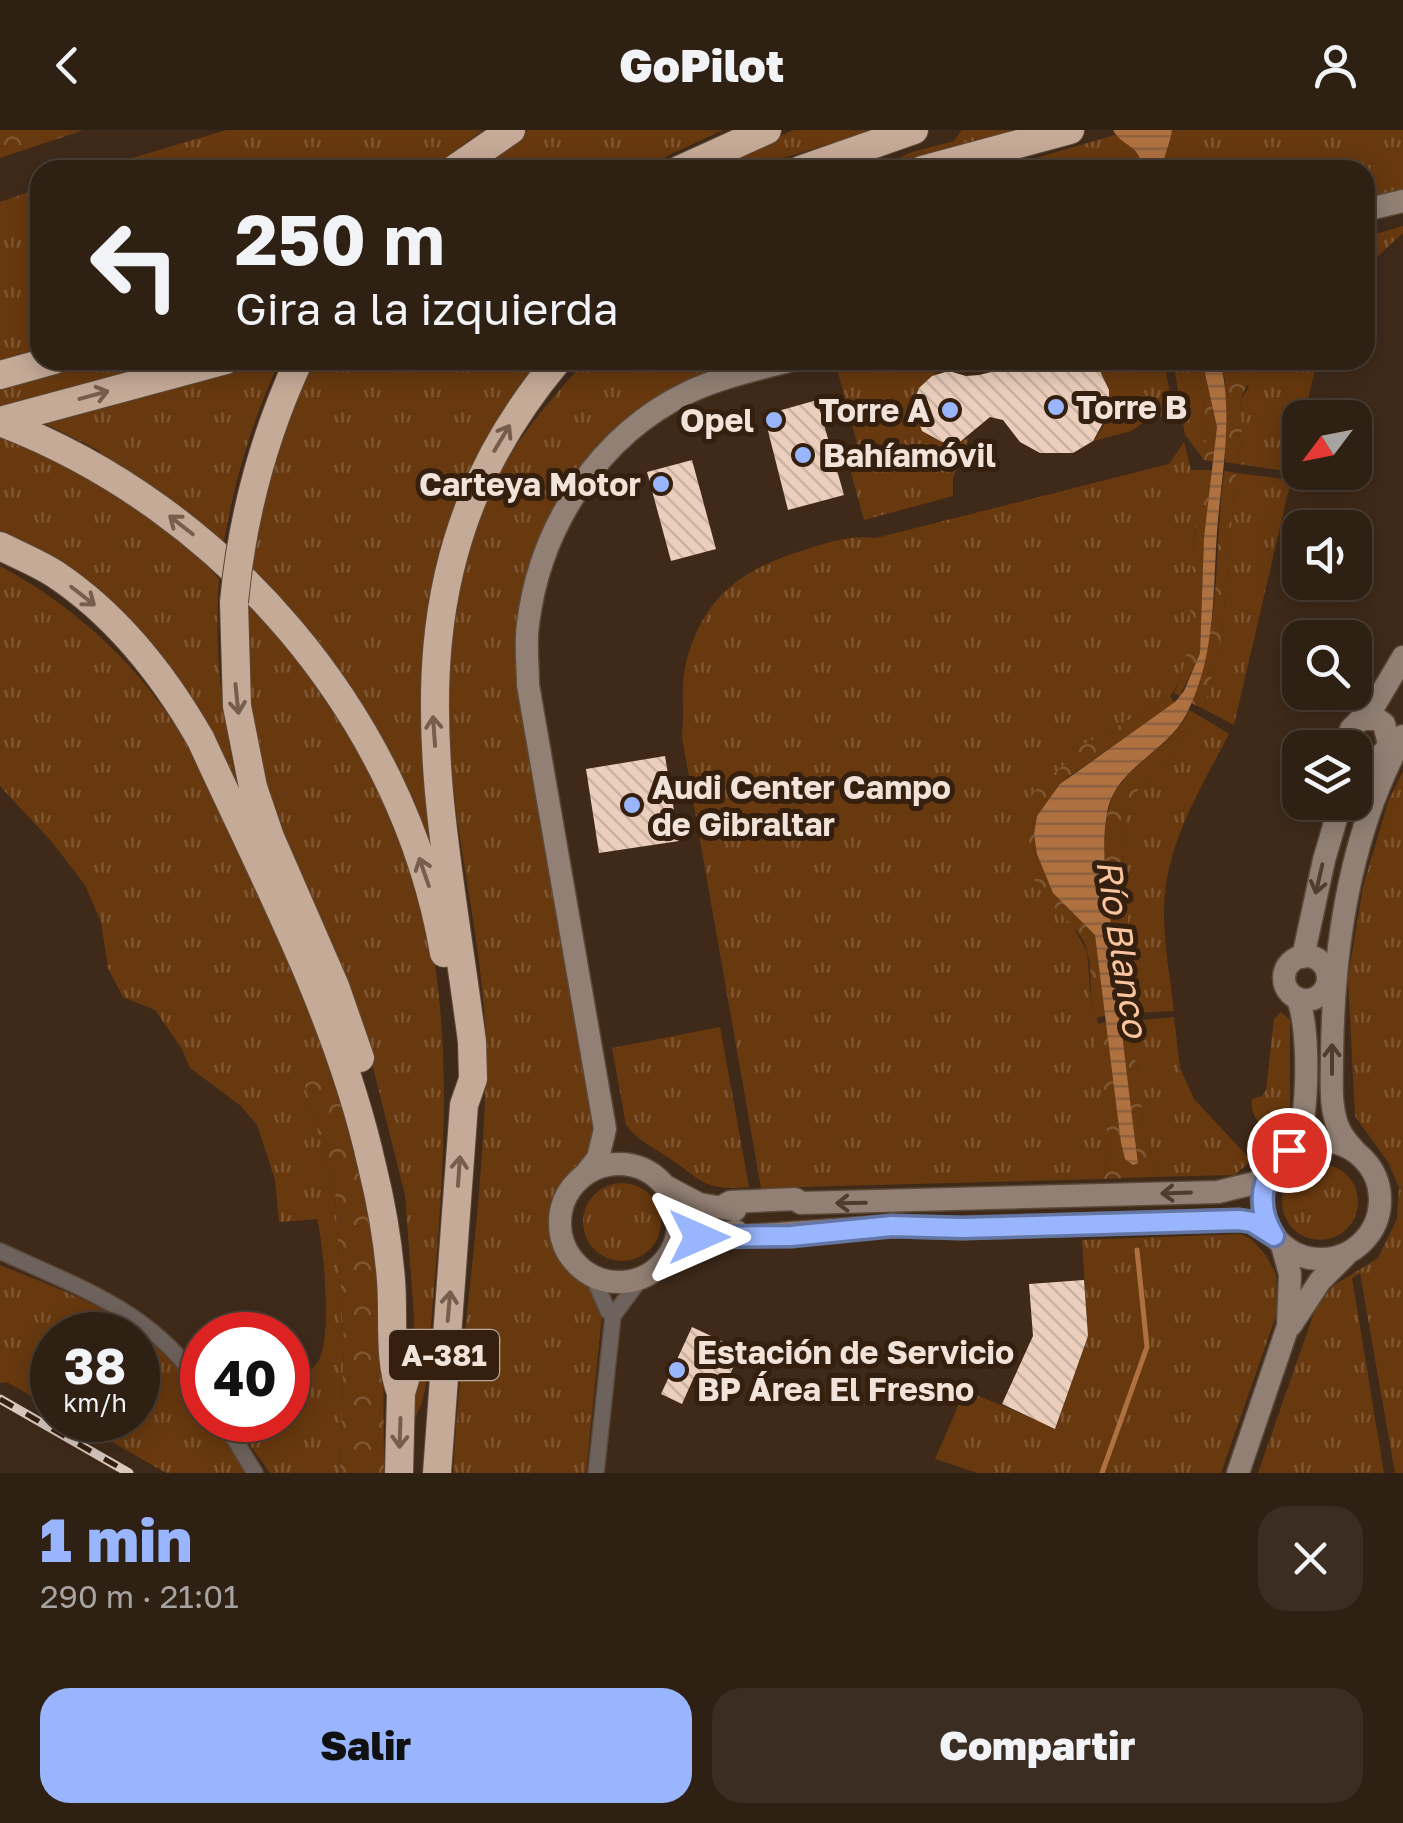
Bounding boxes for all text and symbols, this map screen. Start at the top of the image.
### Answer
icon: back [40,38,95,93]
text: GoPilot [619,38,784,92]
icon: person [1308,38,1363,93]
text: 250 m [235,196,445,280]
icon: left [70,200,200,330]
text: Gira a la izquierda [235,281,619,335]
one-way arrow [78,385,109,404]
place label: Torre B [1076,388,1187,426]
place label: Torre A [818,391,930,429]
marker: Torre B [1045,396,1067,418]
marker: Torre A [939,399,961,421]
north arrow [1282,400,1372,490]
map controls [1282,400,1372,820]
place label: Opel [680,401,754,439]
marker: Opel [763,409,785,431]
one-way arrow [492,424,512,453]
place label: Bahíamóvil [823,436,996,474]
marker: Bahíamóvil [792,444,814,466]
place label: Carteya Motor [419,465,641,503]
marker: Carteya Motor [650,473,672,495]
button: sound [1282,510,1372,600]
one-way arrow [168,515,195,536]
one-way arrow [69,586,96,607]
button: search [1282,620,1372,710]
one-way arrow [228,682,247,715]
one-way arrow [425,716,444,748]
button: layers [1282,730,1372,820]
place label: Audi Center Campo de Gibraltar [652,768,951,843]
marker: Audi Center Campo de Gibraltar [621,794,643,816]
one-way arrow [414,856,432,888]
water label: Río Blanco [1088,856,1158,1042]
one-way arrow [1309,862,1327,894]
one-way arrow [1322,1044,1342,1076]
pin [1247,1108,1332,1193]
icon: arrive [1262,1123,1317,1178]
one-way arrow [450,1155,469,1187]
one-way arrow [1160,1184,1192,1203]
position arrow [647,1185,751,1289]
one-way arrow [835,1194,868,1212]
one-way arrow [439,1290,458,1323]
speed limit sign: 40 [180,1312,310,1442]
road number: A-381 [389,1330,499,1380]
place label: Estación de Servicio BP Área El Fresno [697,1333,1014,1408]
text: 38 [64,1335,126,1395]
marker: Estación de Servicio BP Área El Fresno [666,1359,688,1381]
text: km/h [63,1387,127,1418]
one-way arrow [391,1417,410,1449]
text: 1 min [40,1503,192,1575]
button: close [1258,1506,1363,1611]
text: 290 m · 21:01 [40,1577,239,1615]
button: Salir [40,1688,692,1803]
button: Compartir [712,1688,1363,1803]

